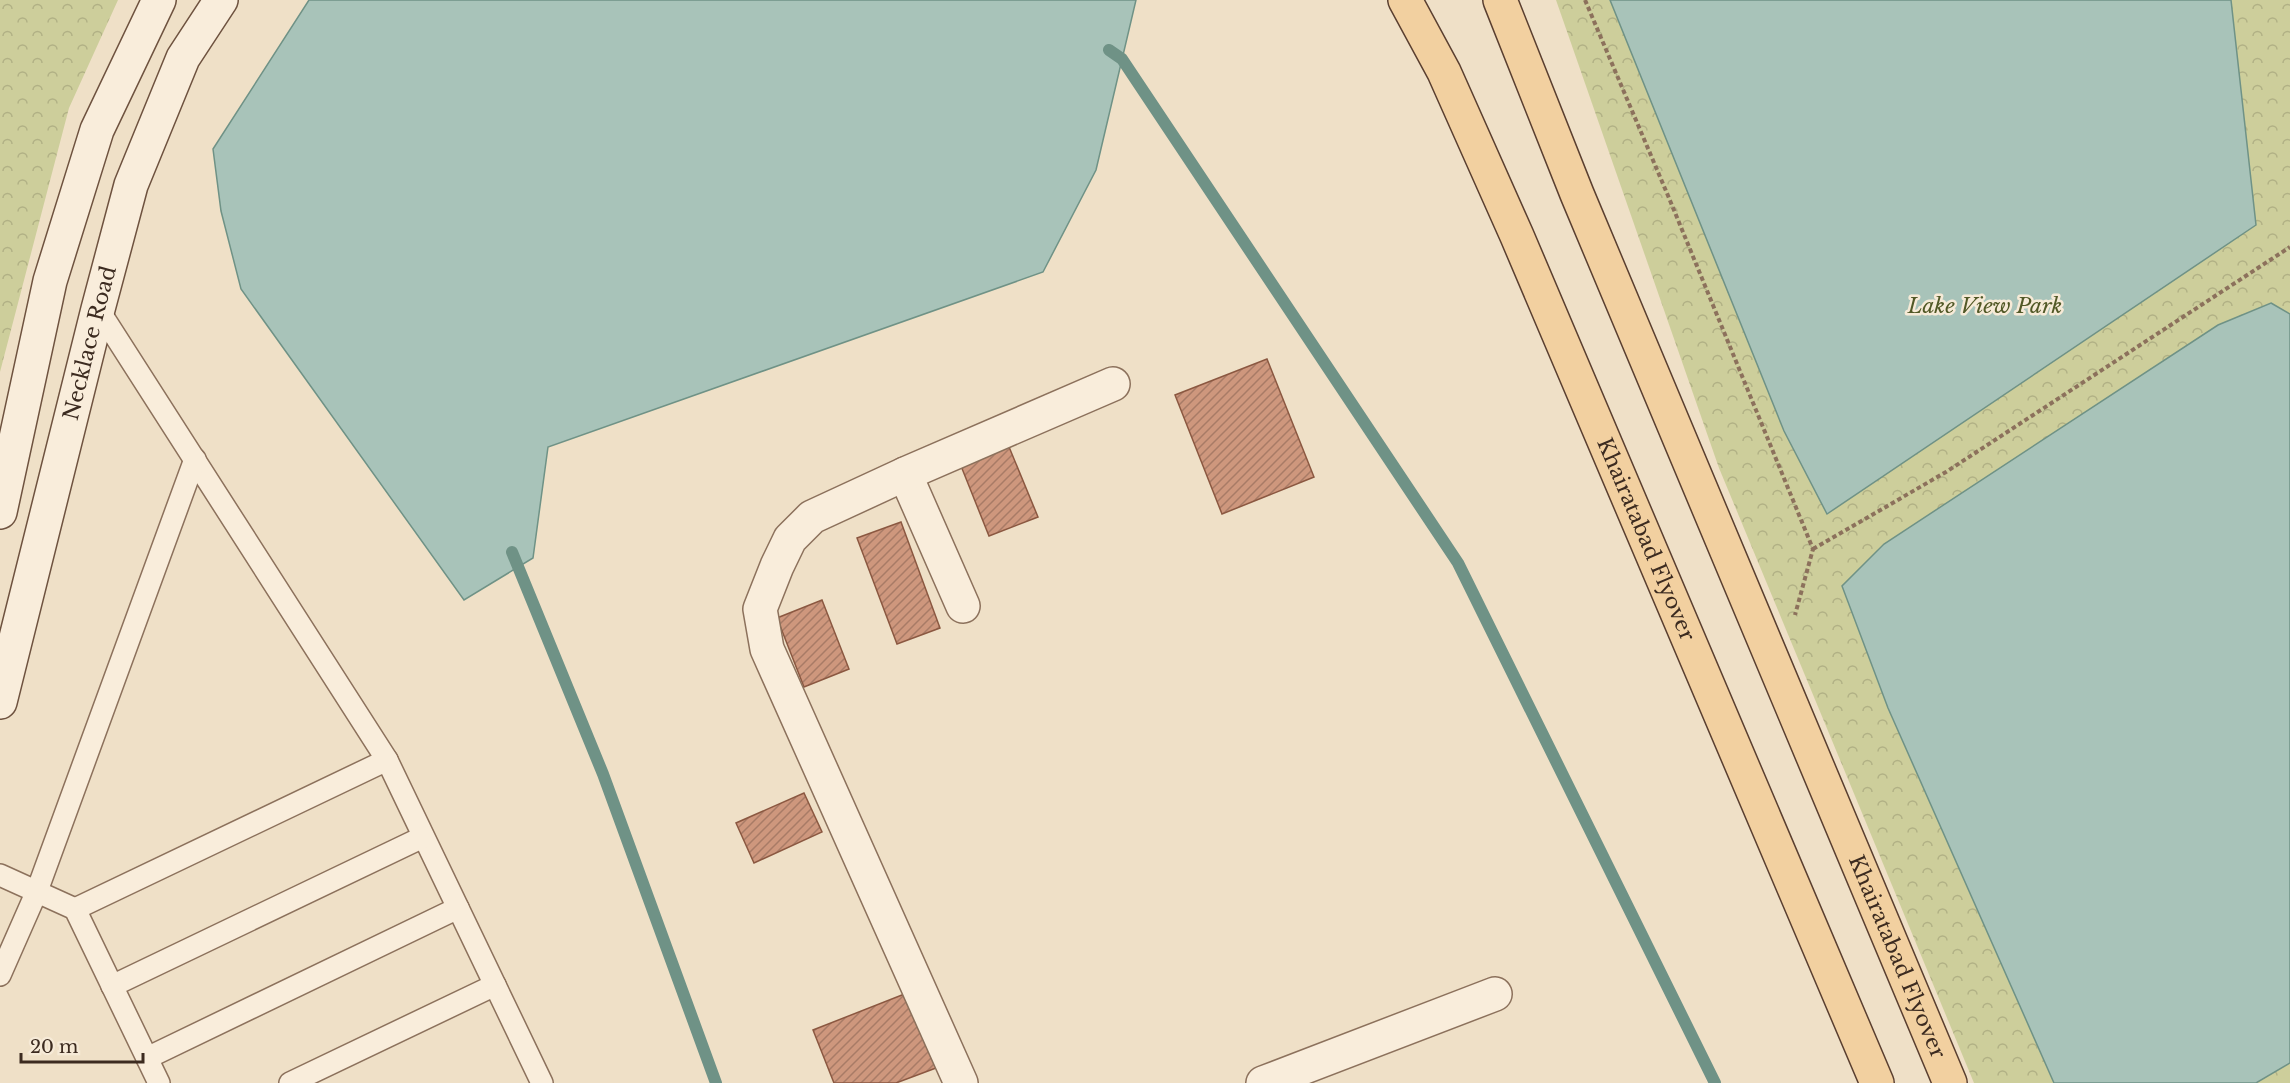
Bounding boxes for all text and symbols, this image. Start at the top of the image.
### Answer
street label: Necklace Road [58,263,122,423]
park label: Lake View Park [1907,293,2062,319]
street label: Khairatabad Flyover [1591,434,1701,645]
street label: Khairatabad Flyover [1843,851,1951,1062]
scale bar [21,1026,142,1064]
text: 20 m [30,1036,78,1058]

